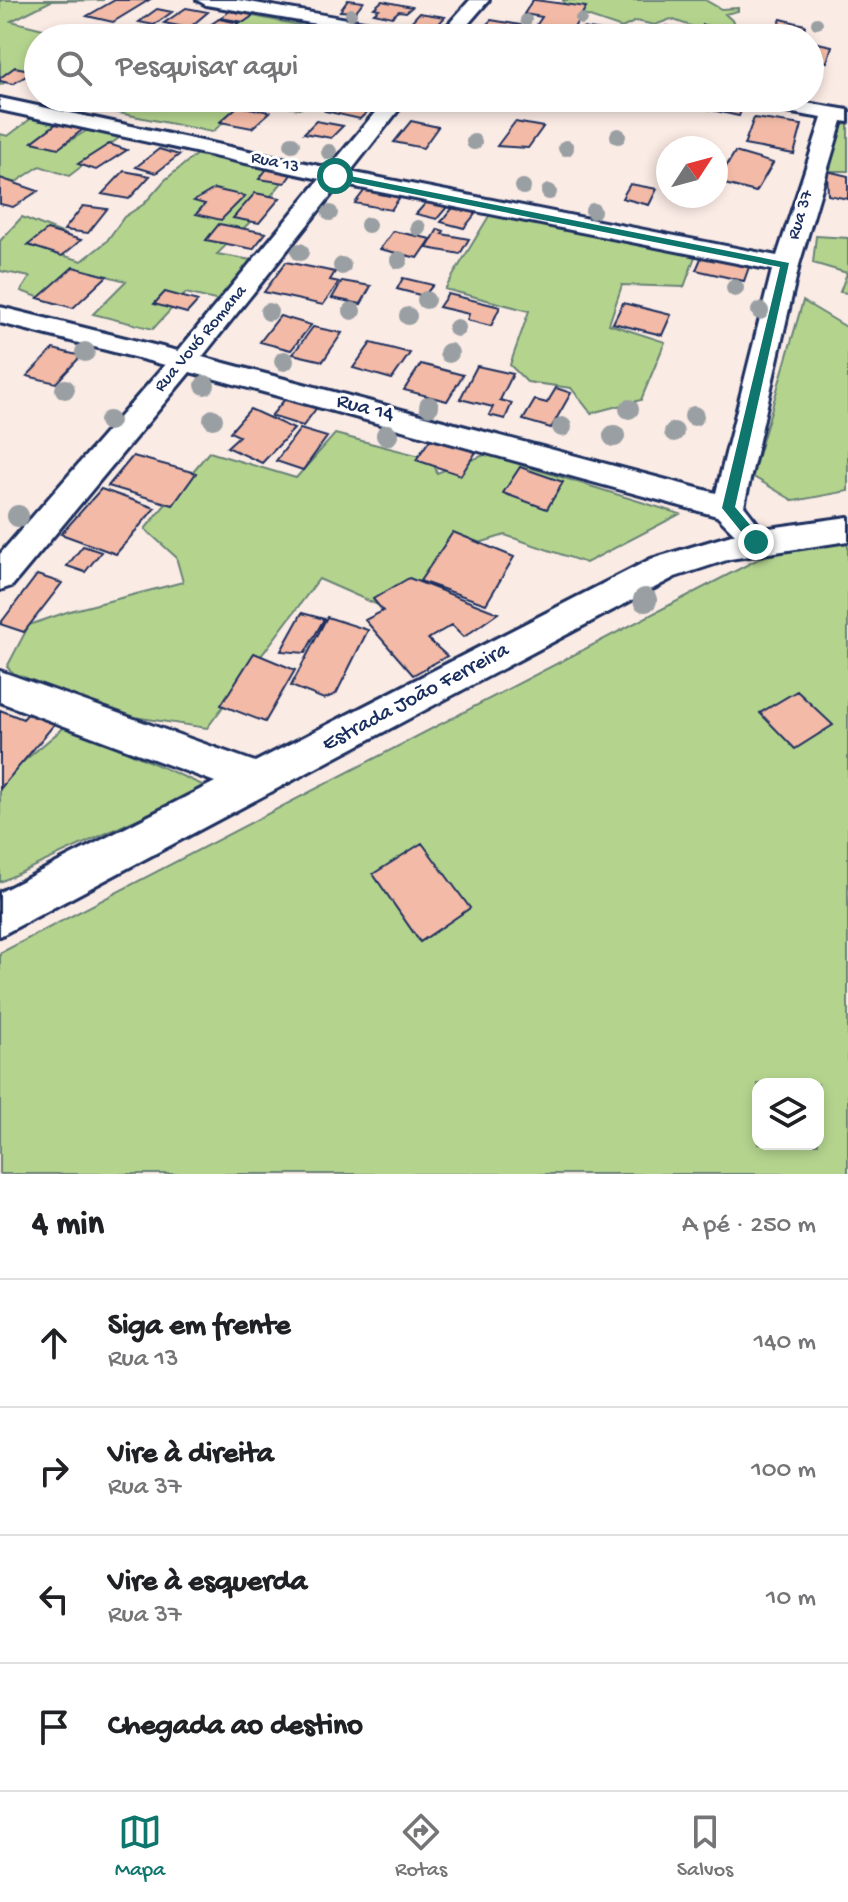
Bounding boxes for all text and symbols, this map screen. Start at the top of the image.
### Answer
search box [24,24,824,112]
icon: search [52,46,96,90]
text: Pesquisar aqui [116,51,298,86]
north arrow [656,136,728,208]
street label: Rua 13 [249,148,301,178]
route start [317,158,353,194]
street label: Rua 37 [784,187,819,242]
street label: Rua Vovó Romana [150,280,252,397]
street label: Rua 14 [333,389,397,429]
route end [738,524,774,560]
street label: Estrada João Ferreira [318,637,514,758]
map controls [752,1078,824,1150]
button: layers [752,1078,824,1150]
text: 4 min [32,1206,104,1246]
text: A pé · 250 m [682,1211,816,1242]
text: Siga em frente [108,1310,290,1345]
icon: ahead [32,1321,76,1365]
text: 140 m [754,1328,816,1359]
text: Rua 13 [108,1345,178,1376]
text: Vire à direita [108,1438,274,1473]
icon: right [32,1449,76,1493]
text: 100 m [751,1456,816,1487]
text: Rua 37 [108,1473,181,1504]
text: Vire à esquerda [108,1566,307,1601]
icon: left [32,1577,76,1621]
text: 10 m [766,1584,816,1615]
text: Rua 37 [108,1601,181,1632]
icon: arrive [32,1705,76,1749]
text: Chegada ao destino [108,1710,363,1745]
tab: Mapa [115,1810,165,1884]
tab: Rotas [395,1810,447,1884]
tab: Salvos [677,1810,733,1884]

